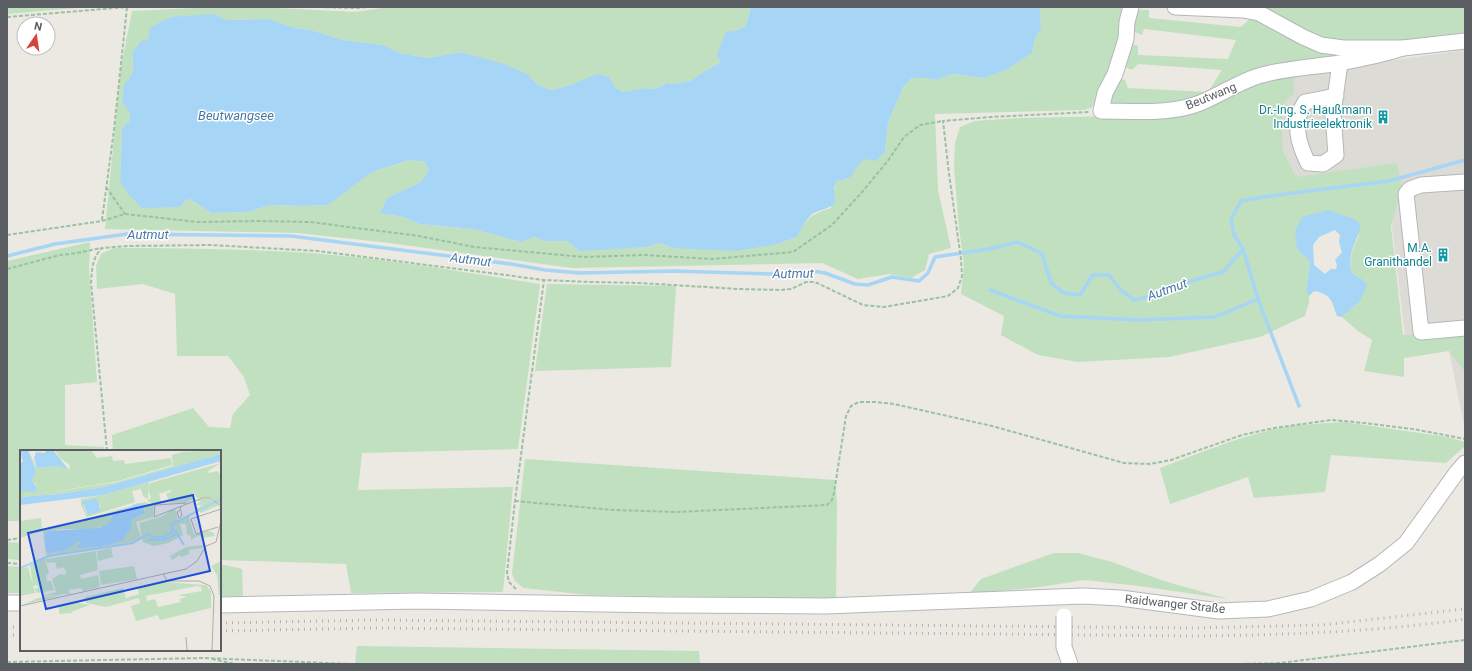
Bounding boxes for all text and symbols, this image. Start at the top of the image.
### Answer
north arrow [16,16,56,56]
text: N [33,20,44,34]
street label: Beutwang [1184,80,1238,112]
place label: Dr.-Ing. S. Haußmann Industrieelektronik [1259,103,1373,131]
water label: Beutwangsee [198,108,274,123]
building icon: Dr.-Ing. S. Haußmann Industrieelektronik [1375,109,1391,125]
water label: Autmut [126,227,170,242]
place label: M.A. Granithandel [1364,241,1432,269]
building icon: M.A. Granithandel [1435,247,1451,263]
water label: Autmut [448,249,493,270]
water label: Autmut [771,266,815,281]
water label: Autmut [1144,275,1190,304]
inset map [20,450,221,651]
street label: Raidwanger Straße [1124,592,1226,616]

